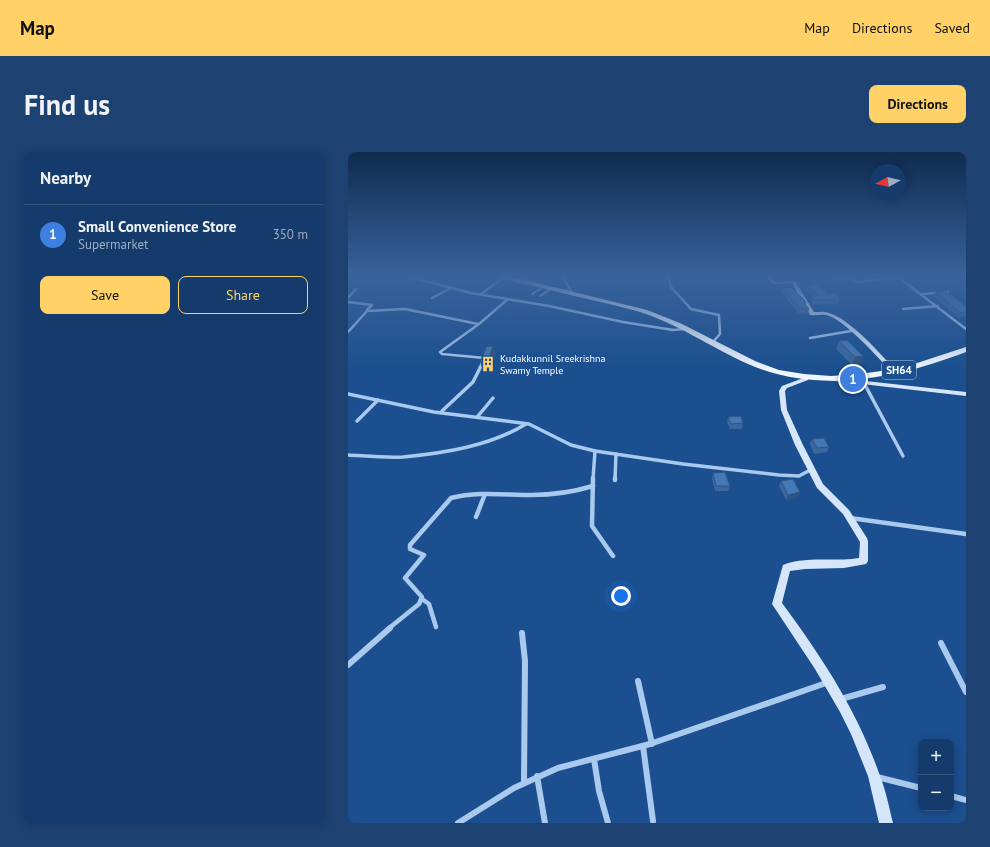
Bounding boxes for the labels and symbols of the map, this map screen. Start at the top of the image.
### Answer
north arrow [870,164,906,200]
place label: Kudakkunnil Sreekrishna Swamy Temple [500,352,606,377]
building icon: Kudakkunnil Sreekrishna Swamy Temple [479,355,497,373]
road number: SH64 [882,361,916,379]
pin: 1 [840,364,866,394]
your location [611,586,631,606]

